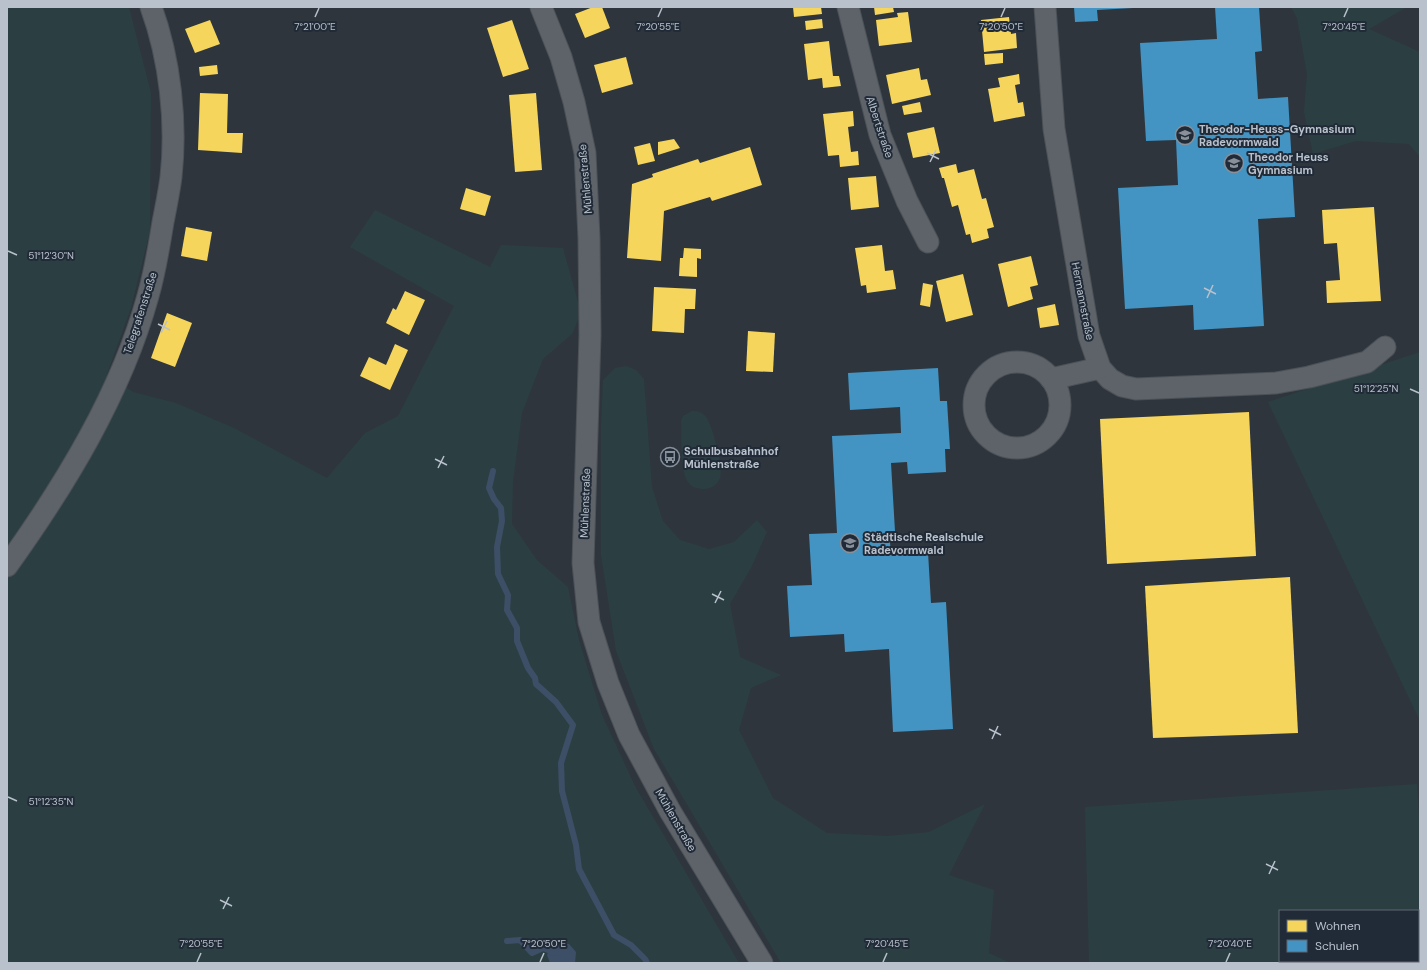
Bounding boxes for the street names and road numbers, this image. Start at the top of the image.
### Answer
street label: Albertstraße [863,94,897,160]
street label: Mühlenstraße [575,144,595,214]
street label: Hermannstraße [1069,261,1097,341]
street label: Telegrafenstraße [120,270,160,356]
street label: Mühlenstraße [577,468,593,538]
street label: Mühlenstraße [652,786,700,854]

